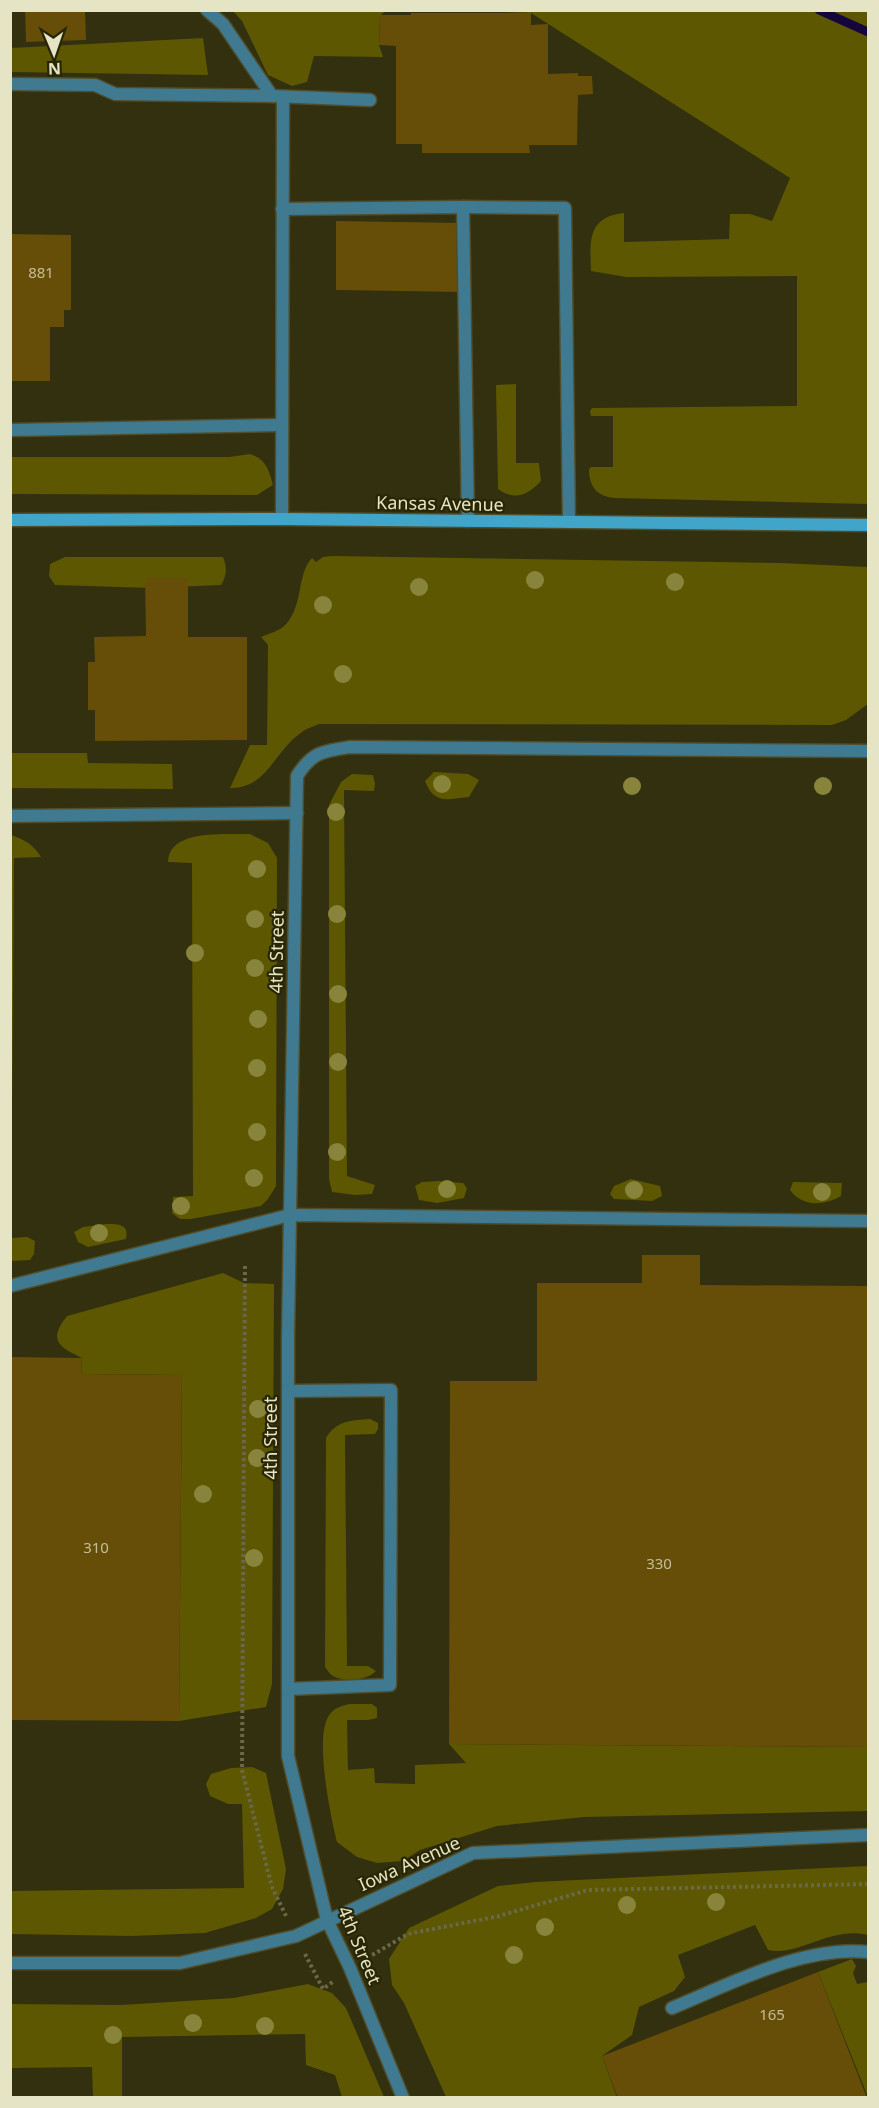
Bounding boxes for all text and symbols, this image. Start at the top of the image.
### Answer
north arrow [24,24,84,84]
text: N [48,58,61,80]
house number: 881 [28,262,54,282]
street label: Kansas Avenue [376,490,504,516]
street label: 4th Street [263,910,289,994]
street label: 4th Street [258,1396,282,1479]
house number: 310 [83,1537,109,1557]
house number: 330 [646,1553,672,1573]
street label: Iowa Avenue [354,1830,464,1896]
street label: 4th Street [333,1902,387,1988]
house number: 165 [759,2004,785,2024]

